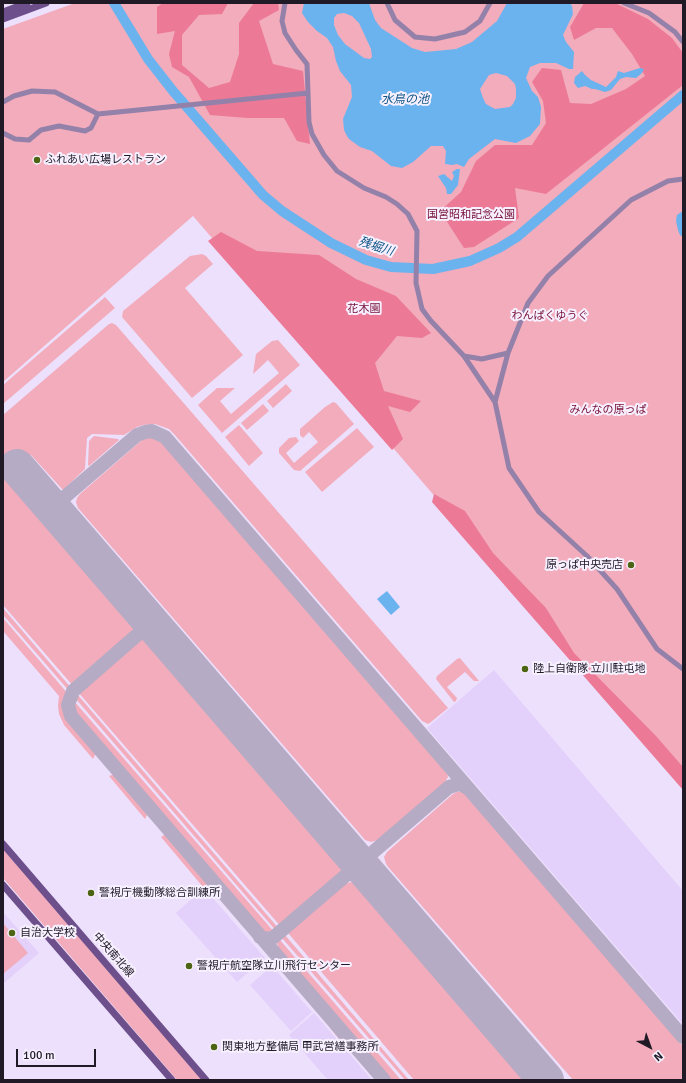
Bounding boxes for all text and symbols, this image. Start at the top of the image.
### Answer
water label: 水鳥の池 [381,93,429,107]
place label: ふれあい広場レストラン [45,153,166,167]
marker: ふれあい広場レストラン [32,155,42,165]
park label: 国営昭和記念公園 [427,208,515,222]
water label: 残堀川 [357,235,395,259]
park label: 花木園 [348,302,380,316]
park label: わんぱくゆうぐ [512,309,588,323]
park label: みんなの原っぱ [570,403,646,417]
place label: 原っぱ中央売店 [546,558,623,572]
marker: 原っぱ中央売店 [626,560,636,570]
place label: 陸上自衛隊 立川駐屯地 [533,662,645,676]
marker: 陸上自衛隊 立川駐屯地 [520,664,530,674]
place label: 警視庁機動隊総合訓練所 [99,886,220,900]
marker: 警視庁機動隊総合訓練所 [86,888,96,898]
place label: 自治大学校 [20,926,75,940]
marker: 自治大学校 [7,928,17,938]
street label: 中央南北線 [90,930,136,980]
place label: 警視庁航空隊立川飛行センター [197,959,351,973]
marker: 警視庁航空隊立川飛行センター [184,961,194,971]
north arrow [630,1027,670,1067]
place label: 関東地方整備局 甲武営繕事務所 [222,1040,378,1054]
scale bar [18,1041,98,1067]
marker: 関東地方整備局 甲武営繕事務所 [209,1042,219,1052]
text: 100 m [23,1048,55,1063]
text: N [651,1049,665,1064]

